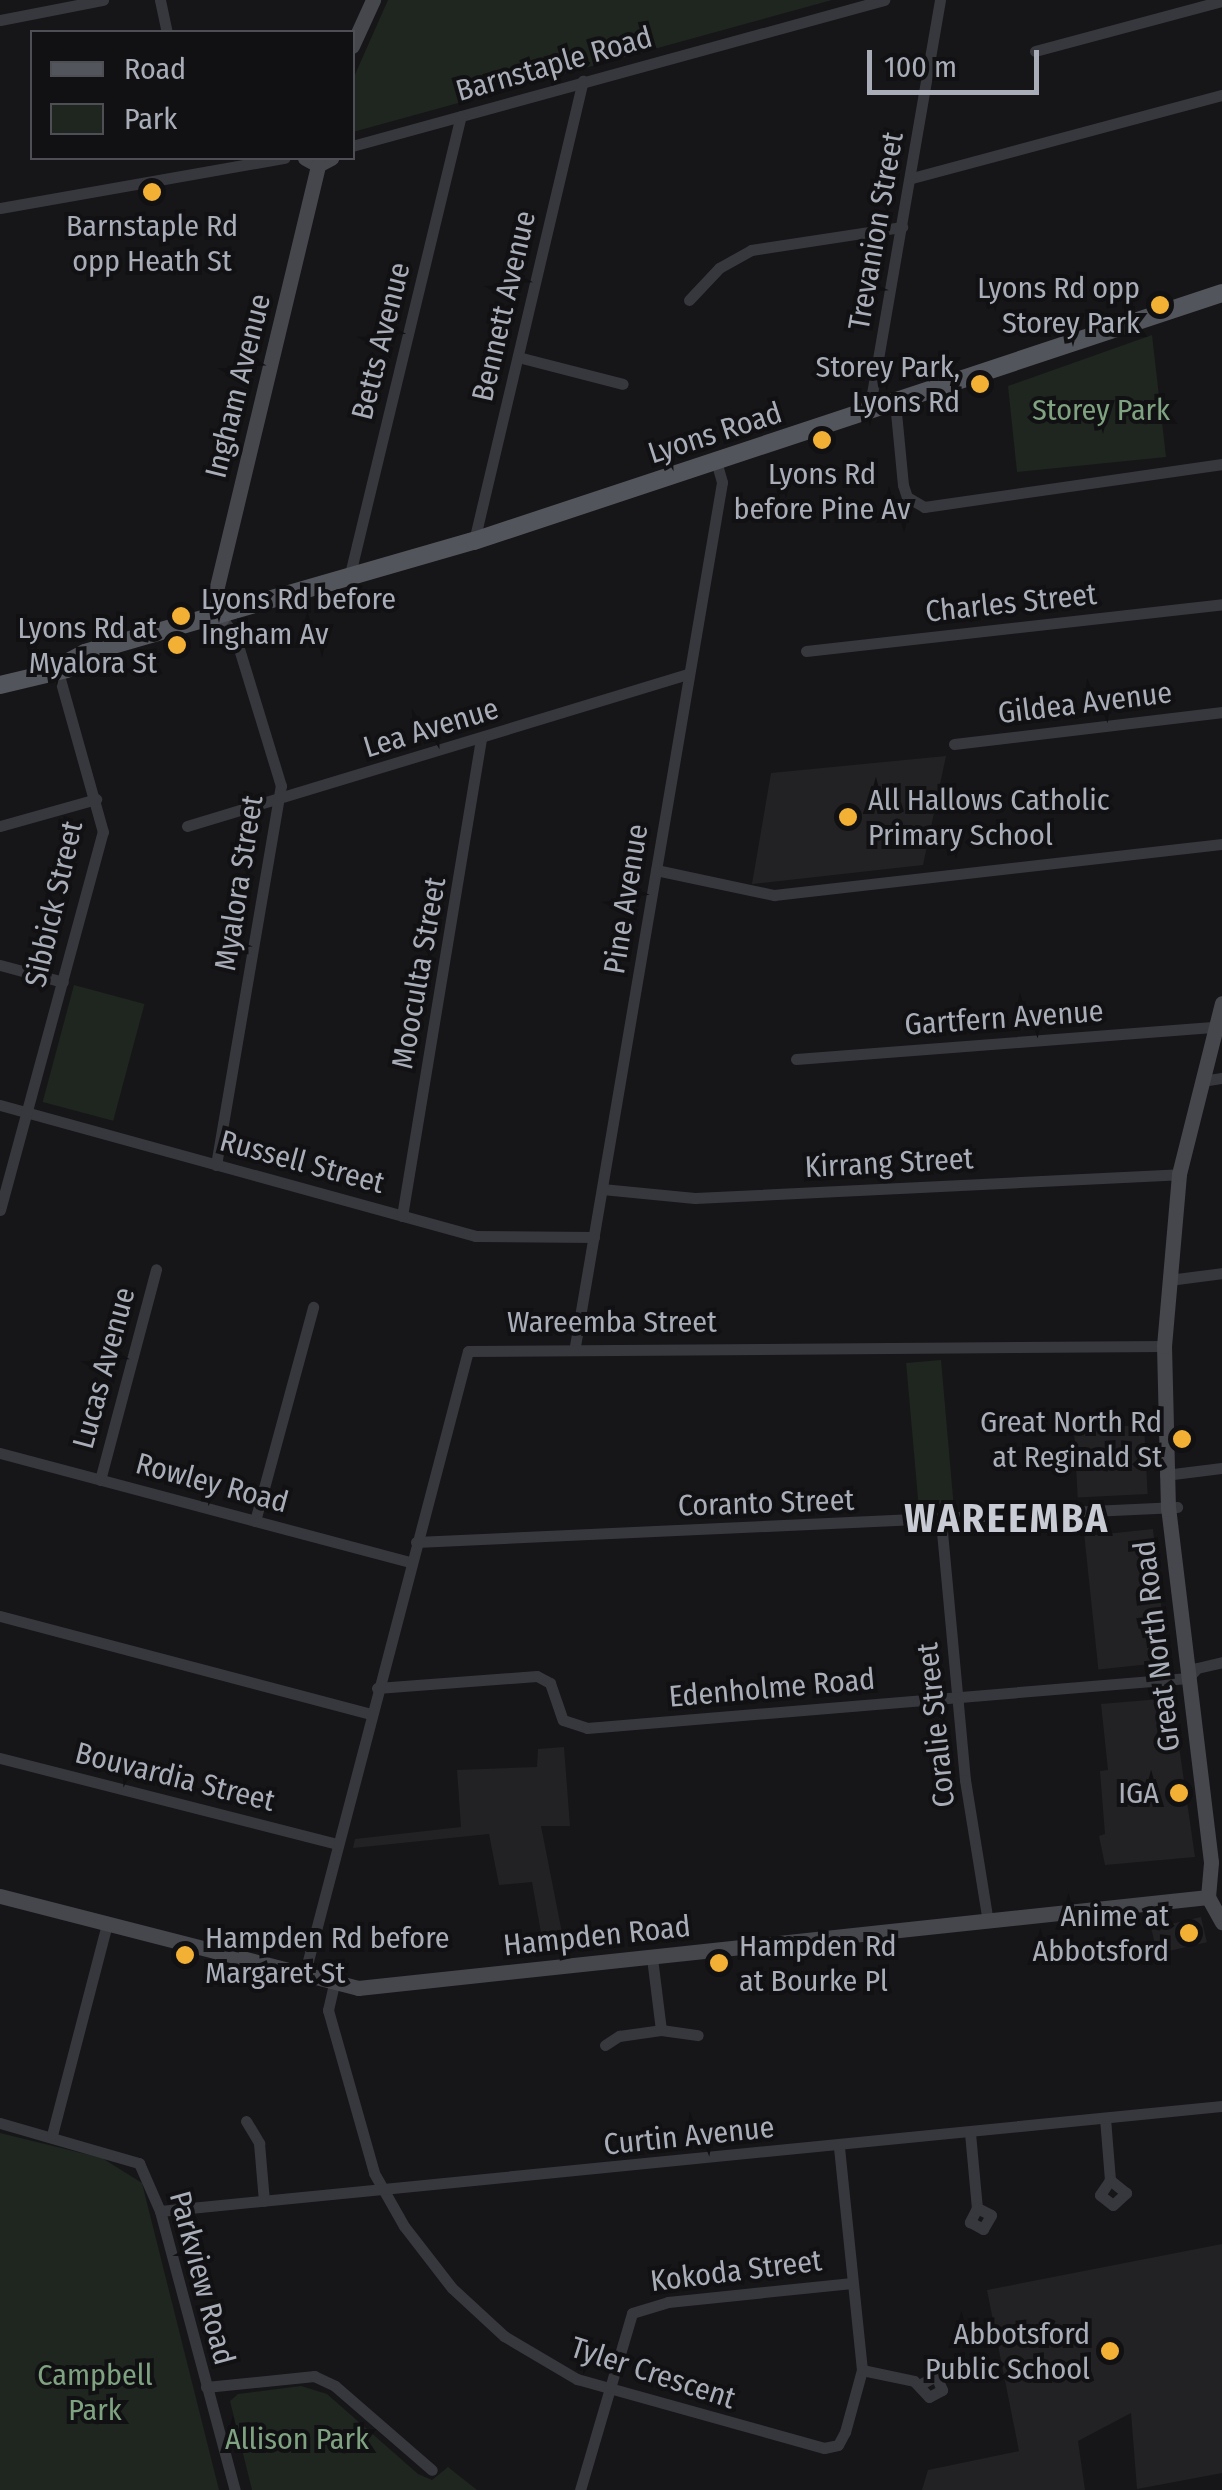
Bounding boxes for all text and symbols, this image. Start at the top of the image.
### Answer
street label: Barnstaple Road [452,19,656,109]
legend [30,30,355,160]
scale bar [872,30,1044,92]
text: 100 m [884,49,957,85]
text: Road [124,51,186,87]
text: Park [124,101,177,137]
street label: Trevanion Street [841,129,911,333]
marker: Barnstaple Rd opp Heath St [141,181,163,203]
street label: Bennett Avenue [465,207,543,405]
place label: Barnstaple Rd opp Heath St [66,208,238,278]
street label: Betts Avenue [344,259,418,423]
place label: Lyons Rd opp Storey Park [977,270,1140,340]
street label: Ingham Avenue [198,290,278,482]
marker: Lyons Rd opp Storey Park [1149,294,1171,316]
place label: Storey Park, Lyons Rd [816,349,960,420]
marker: Storey Park, Lyons Rd [969,373,991,395]
park label: Storey Park [1032,392,1170,428]
street label: Lyons Road [644,395,786,471]
marker: Lyons Rd before Pine Av [811,429,833,451]
place label: Lyons Rd before Pine Av [734,456,910,526]
street label: Charles Street [924,576,1098,630]
place label: Lyons Rd before Ingham Av [201,581,396,652]
marker: Lyons Rd before Ingham Av [170,605,192,627]
place label: Lyons Rd at Myalora St [17,610,157,680]
marker: Lyons Rd at Myalora St [166,634,188,656]
street label: Gildea Avenue [996,674,1174,732]
street label: Lea Avenue [359,690,503,766]
place label: All Hallows Catholic Primary School [868,782,1110,852]
street label: Myalora Street [207,793,271,973]
marker: All Hallows Catholic Primary School [837,806,859,828]
street label: Sibbick Street [17,817,91,991]
street label: Pine Avenue [596,822,656,976]
street label: Mooculta Street [384,874,454,1072]
street label: Gartfern Avenue [903,993,1105,1043]
street label: Russell Street [216,1123,388,1201]
street label: Kirrang Street [804,1141,974,1185]
street label: Lucas Avenue [65,1283,143,1453]
street label: Wareemba Street [507,1304,717,1340]
place label: Great North Rd at Reginald St [980,1404,1162,1474]
marker: Great North Rd at Reginald St [1171,1428,1193,1450]
street label: Rowley Road [132,1445,292,1521]
street label: Coranto Street [677,1482,855,1524]
district label: WAREEMBA [904,1495,1110,1543]
street label: Great North Road [1126,1538,1188,1754]
street label: Coralie Street [909,1641,963,1809]
street label: Edenholme Road [667,1661,877,1715]
street label: Bouvardia Street [72,1735,278,1819]
place label: IGA [1118,1775,1159,1811]
marker: IGA [1168,1782,1190,1804]
place label: Anime at Abbotsford [1033,1898,1169,1968]
street label: Hampden Road [502,1908,692,1964]
place label: Hampden Rd before Margaret St [205,1920,450,1990]
marker: Anime at Abbotsford [1178,1922,1200,1944]
place label: Hampden Rd at Bourke Pl [739,1928,897,1998]
marker: Hampden Rd before Margaret St [174,1944,196,1966]
marker: Hampden Rd at Bourke Pl [708,1952,730,1974]
street label: Curtin Avenue [602,2109,776,2163]
street label: Parkview Road [162,2187,242,2369]
street label: Kokoda Street [648,2243,824,2299]
place label: Abbotsford Public School [925,2316,1090,2386]
street label: Tyler Crescent [566,2329,740,2417]
marker: Abbotsford Public School [1099,2340,1121,2362]
park label: Campbell Park [37,2357,153,2428]
park label: Allison Park [225,2421,369,2457]

